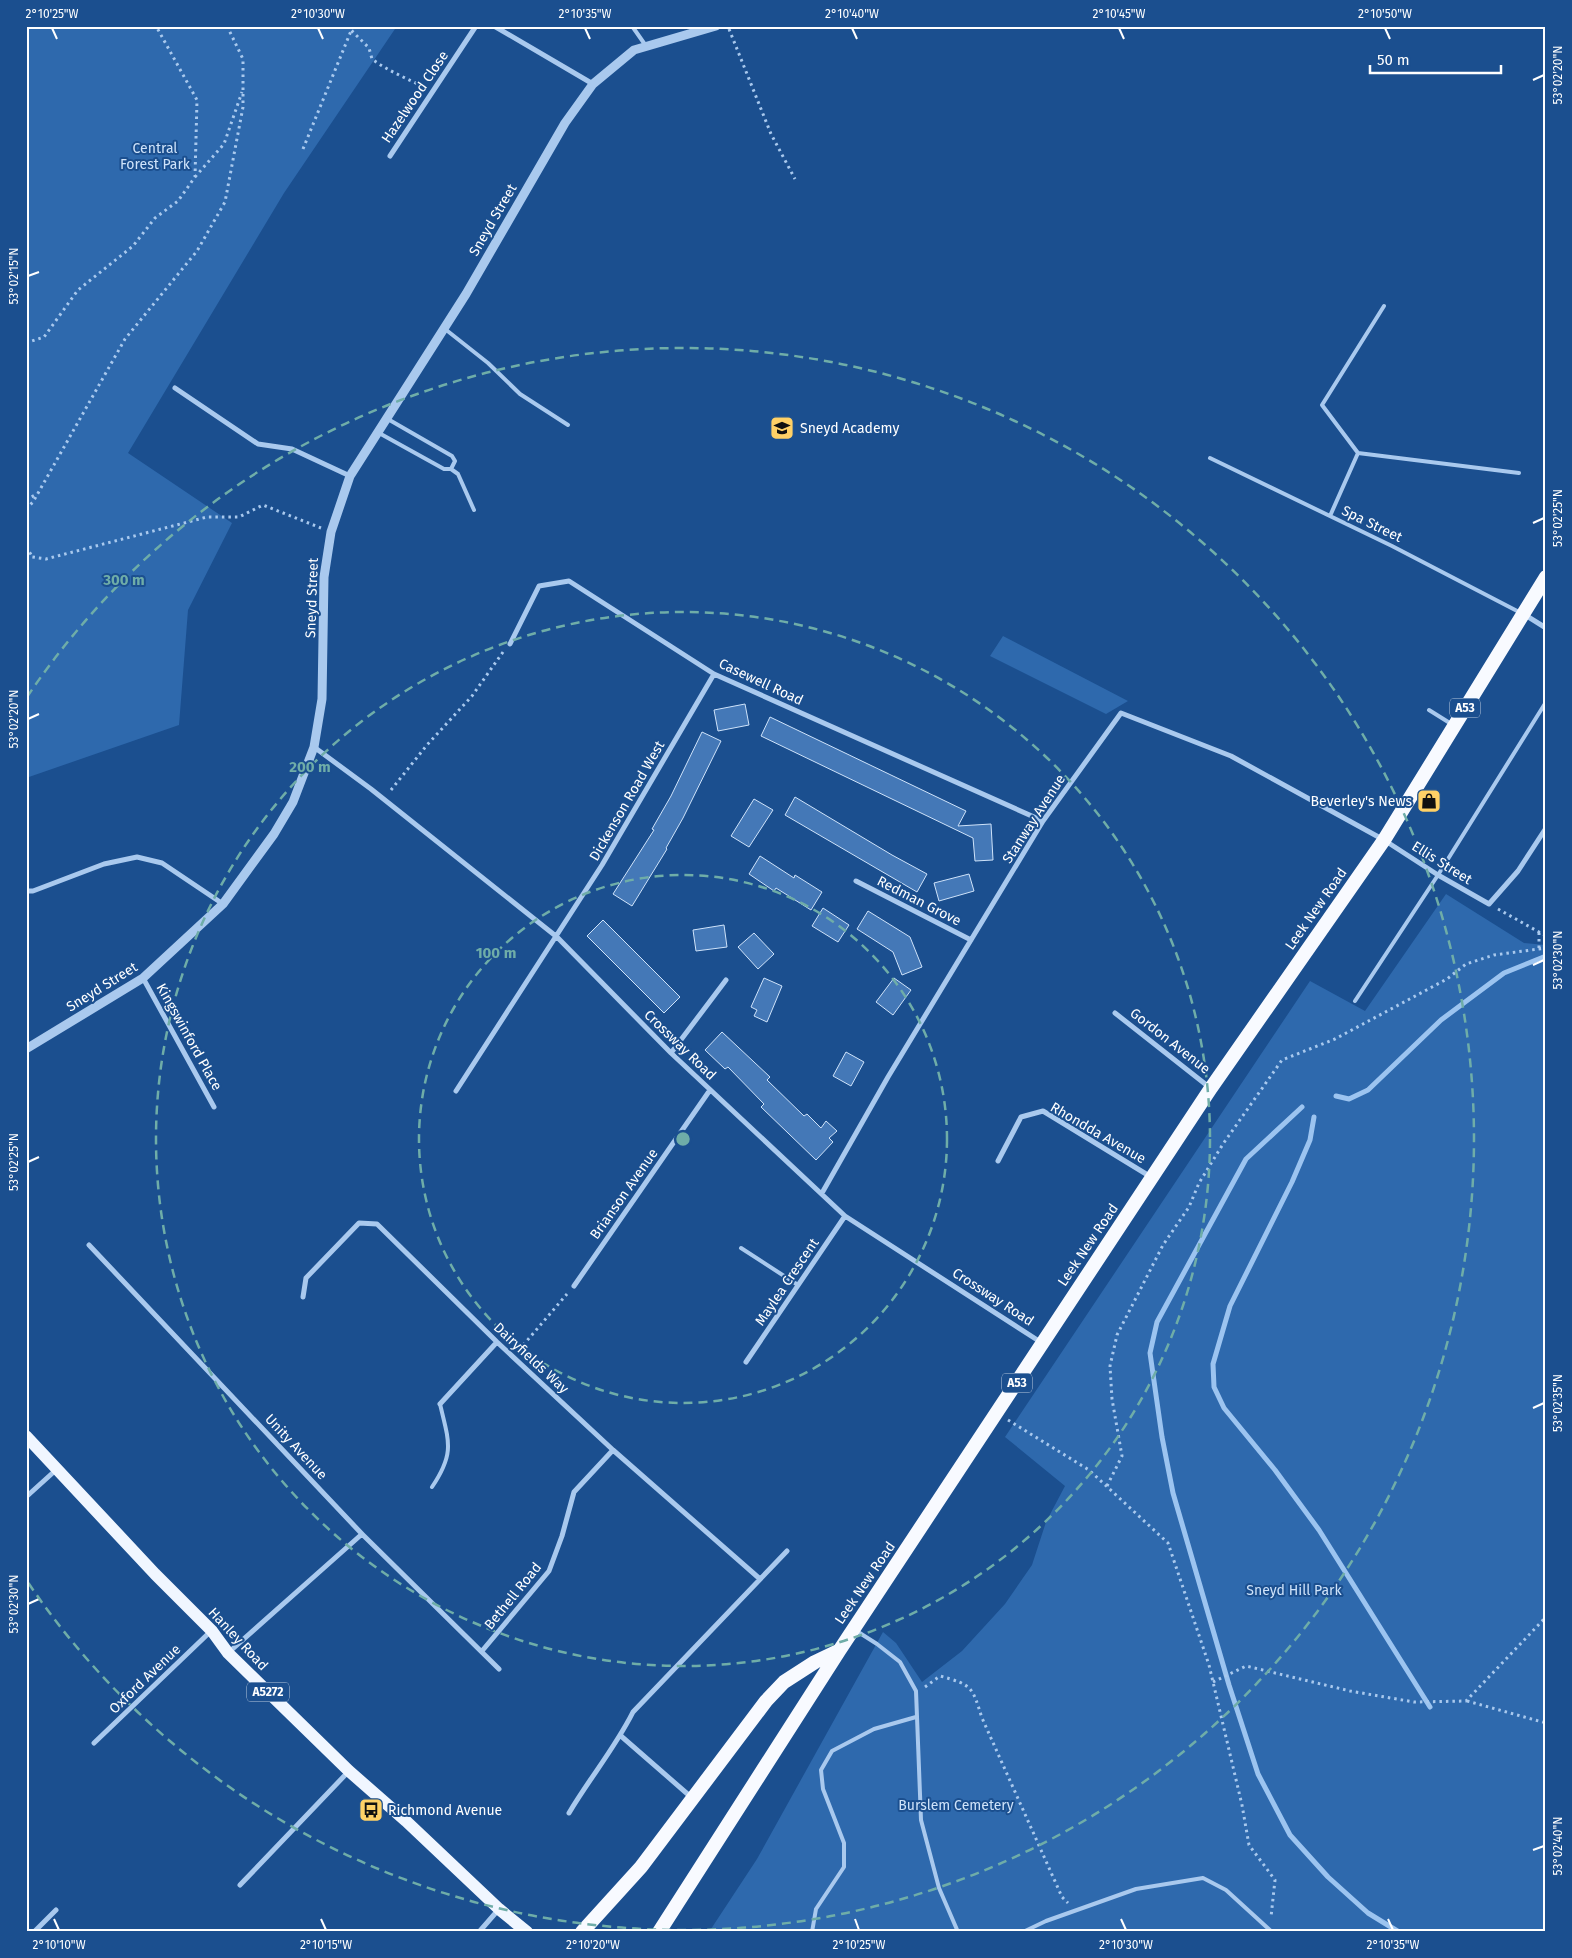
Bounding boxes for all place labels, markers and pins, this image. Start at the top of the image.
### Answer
school or university icon: Sneyd Academy [769,415,795,441]
place label: Sneyd Academy [800,420,899,437]
shop icon: Beverley's News [1416,788,1442,814]
place label: Beverley's News [1311,793,1412,810]
centre of rings [674,1130,692,1148]
bus stop icon: Richmond Avenue [358,1797,384,1823]
place label: Richmond Avenue [388,1802,502,1819]

